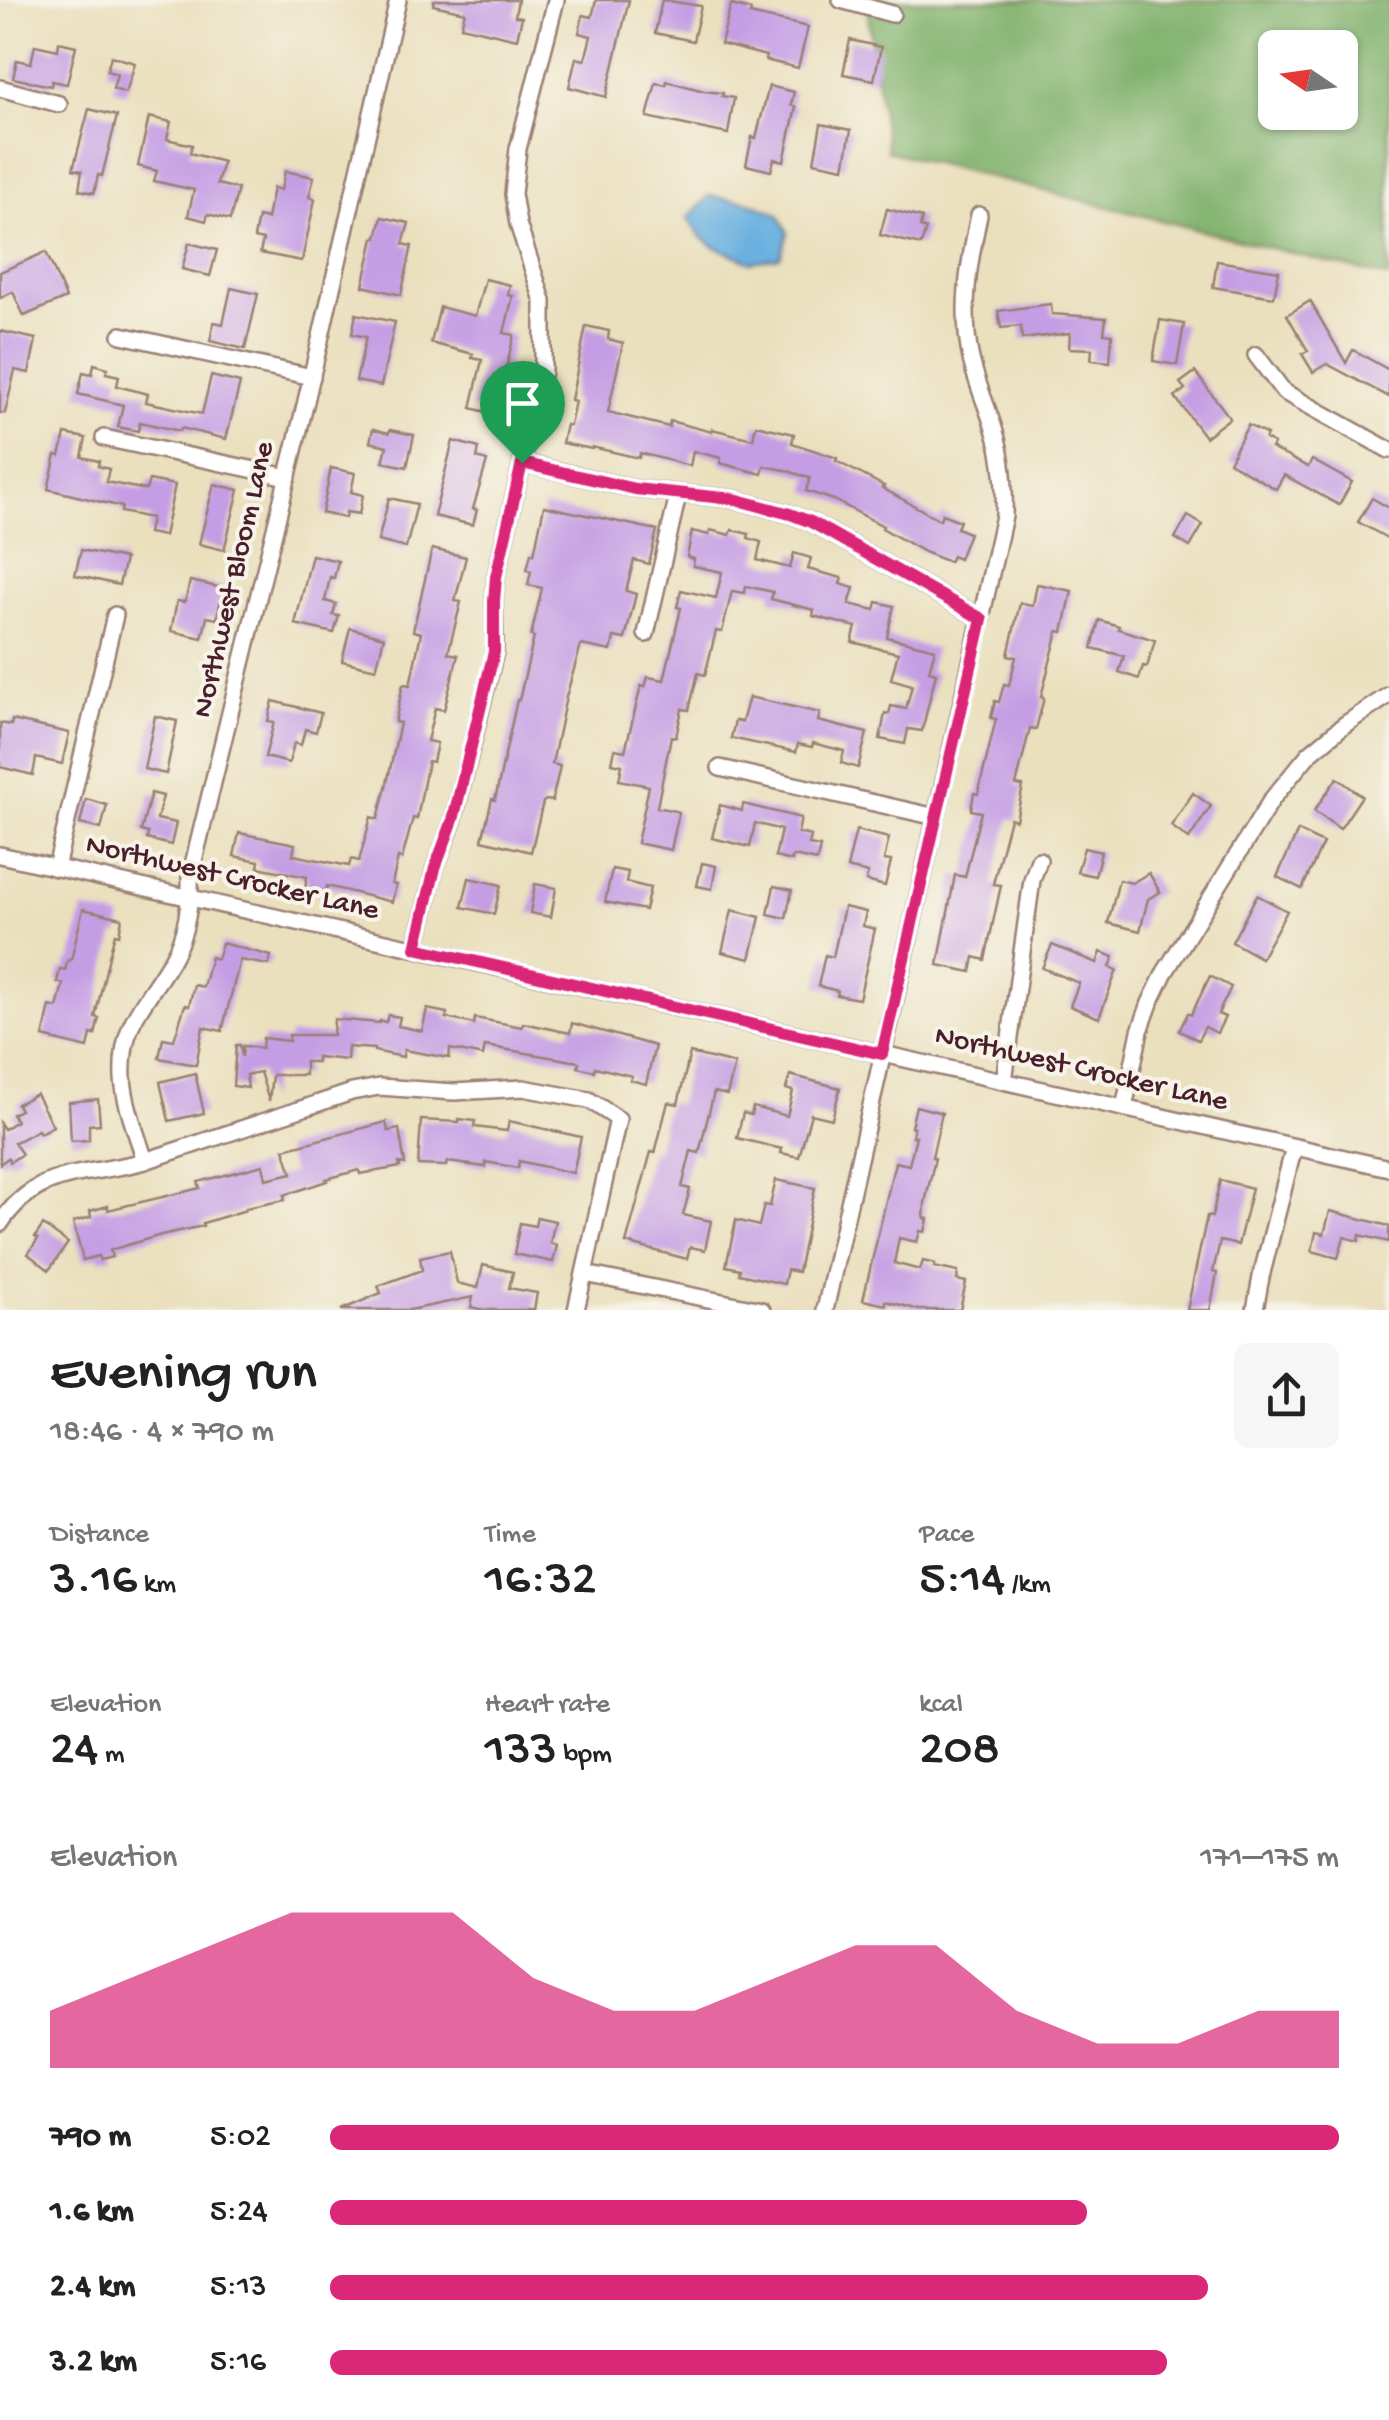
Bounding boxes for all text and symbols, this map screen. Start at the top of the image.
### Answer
north arrow [1258,30,1358,130]
map controls [1258,30,1358,130]
pin [480,361,565,464]
icon: arrive [495,376,550,431]
street label: Northwest Bloom Lane [186,438,284,721]
street label: Northwest Crocker Lane [82,828,383,930]
street label: Northwest Crocker Lane [931,1019,1232,1121]
button: share [1234,1343,1339,1448]
text: Evening run [50,1344,317,1408]
text: 18:46 · 4 × 790 m [50,1414,274,1452]
text: Distance [50,1519,149,1552]
text: Time [485,1519,536,1552]
text: Pace [919,1519,974,1552]
text: 3.16 [50,1552,137,1611]
text: 16:32 [485,1552,596,1611]
text: 5:14 [919,1552,1005,1611]
text: km [137,1569,176,1602]
text: /km [1005,1569,1051,1602]
text: Elevation [50,1689,161,1722]
text: Heart rate [485,1689,610,1722]
text: kcal [919,1689,963,1722]
text: 24 [50,1722,98,1781]
text: 133 [485,1722,557,1781]
text: 208 [919,1722,1000,1781]
text: m [98,1739,125,1772]
text: bpm [557,1739,612,1772]
text: Elevation [50,1840,177,1878]
text: 171–175 m [1200,1840,1339,1878]
text: 790 m [50,2119,131,2157]
text: 5:02 [210,2119,271,2157]
text: 1.6 km [50,2194,134,2232]
text: 5:24 [210,2194,268,2232]
text: 2.4 km [50,2269,135,2307]
text: 5:13 [210,2269,266,2307]
text: 3.2 km [50,2344,137,2382]
text: 5:16 [210,2344,266,2382]

